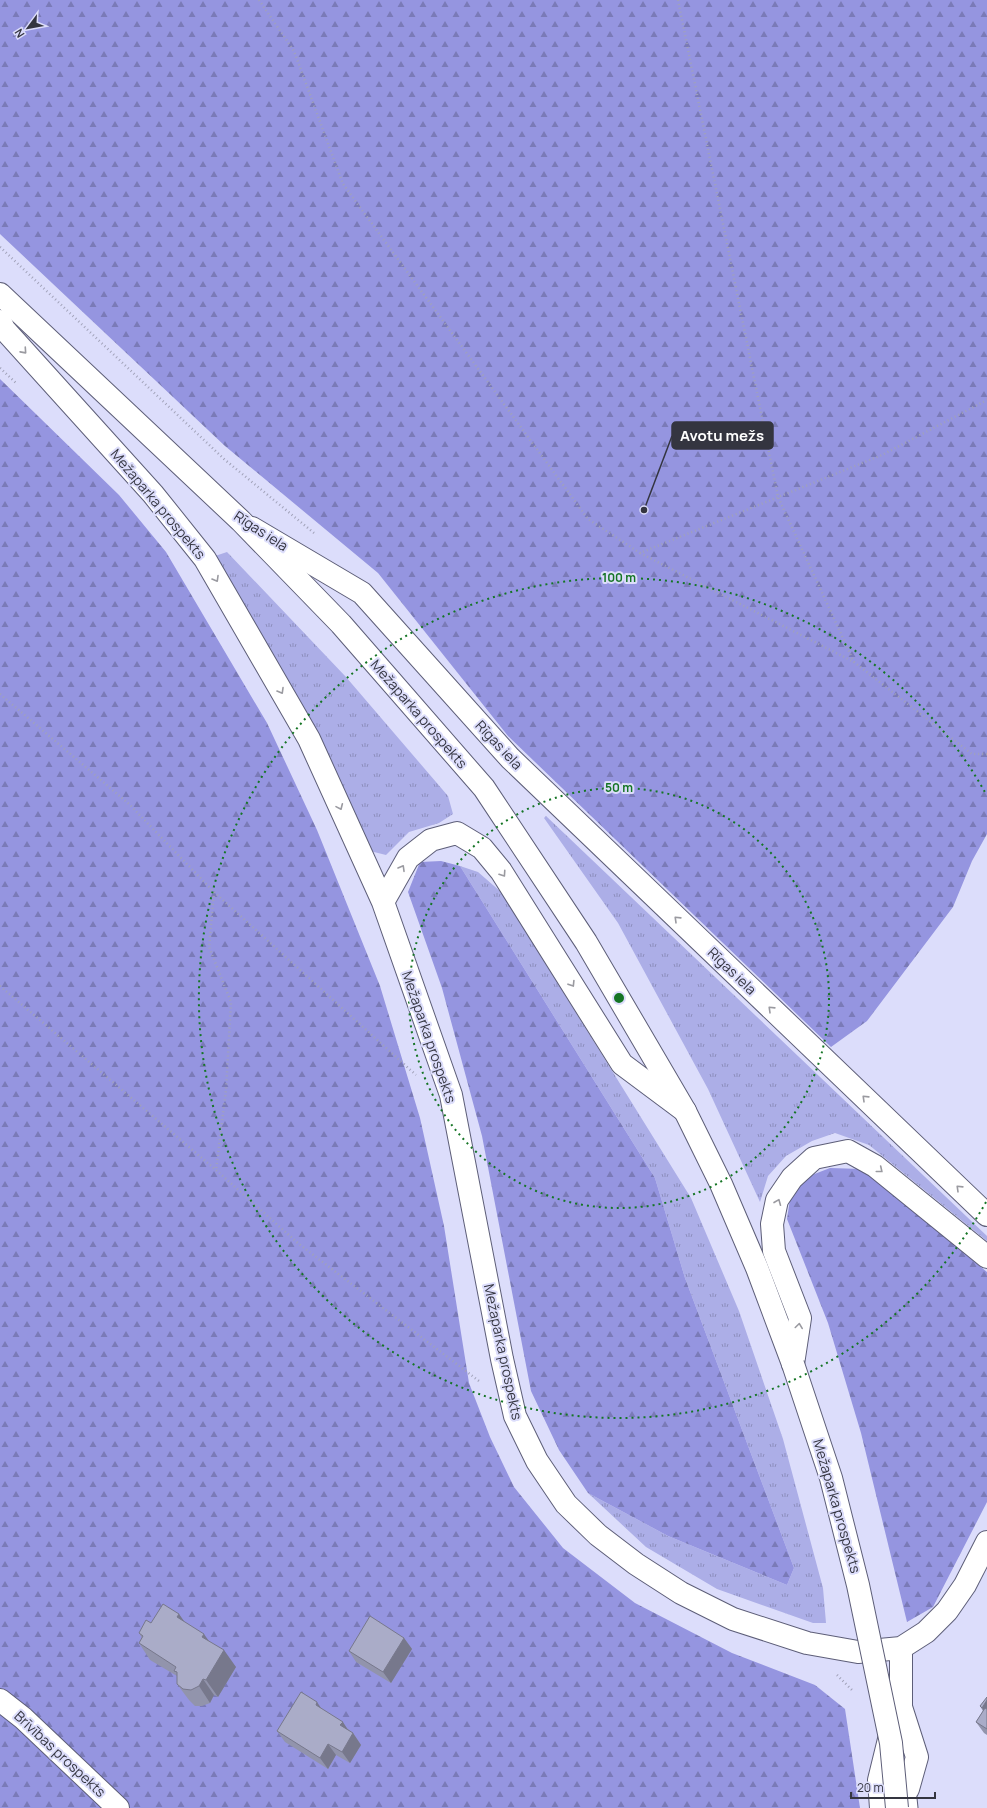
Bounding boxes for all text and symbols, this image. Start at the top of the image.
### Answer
north arrow [8,8,48,48]
text: N [11,26,28,41]
one-way arrow [20,346,27,354]
callout: Avotu mežs [672,422,773,449]
text: Avotu mežs [680,425,764,446]
street label: Mežaparka prospekts [107,445,210,563]
street label: Rīgas iela [231,506,292,555]
text: 100 m [602,569,636,586]
one-way arrow [212,574,219,582]
street label: Mežaparka prospekts [367,655,472,772]
one-way arrow [277,687,284,694]
street label: Rīgas iela [472,716,527,773]
text: 50 m [605,779,633,796]
one-way arrow [335,802,343,810]
one-way arrow [398,865,405,872]
one-way arrow [498,870,506,877]
one-way arrow [674,916,682,923]
street label: Rīgas iela [704,943,761,999]
street label: Mežaparka prospekts [398,968,461,1105]
one-way arrow [568,980,575,987]
centre of rings [612,991,626,1005]
one-way arrow [768,1006,776,1013]
one-way arrow [862,1096,870,1103]
one-way arrow [876,1166,883,1173]
one-way arrow [956,1186,964,1193]
one-way arrow [773,1198,781,1205]
street label: Mežaparka prospekts [480,1282,527,1422]
one-way arrow [794,1322,803,1329]
street label: Mežaparka prospekts [809,1437,866,1575]
street label: Brīvības prospekts [10,1706,110,1801]
scale bar [851,1774,935,1800]
text: 20 m [857,1779,884,1796]

